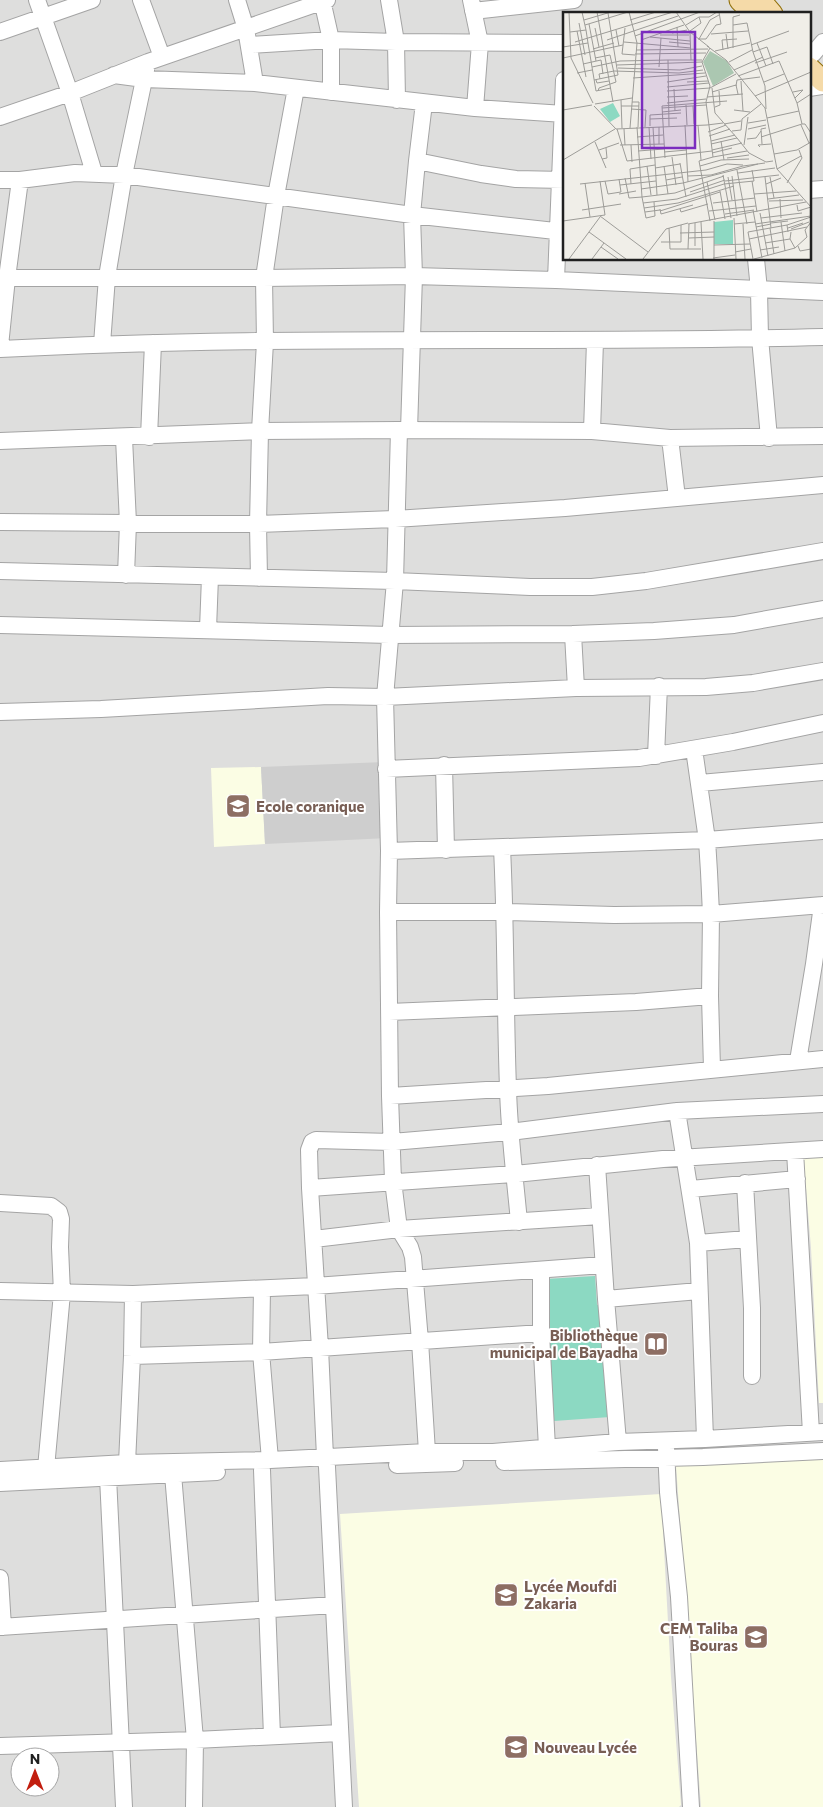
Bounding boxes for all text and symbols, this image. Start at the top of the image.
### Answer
inset map [563,12,810,260]
school or university icon: Ecole coranique [225,793,251,819]
place label: Ecole coranique [256,797,364,815]
place label: Bibliothèque municipal de Bayadha [490,1326,638,1361]
library icon: Bibliothèque municipal de Bayadha [643,1331,669,1357]
place label: Lycée Moufdi Zakaria [524,1577,617,1612]
school or university icon: Lycée Moufdi Zakaria [493,1582,519,1608]
place label: CEM Taliba Bouras [660,1619,738,1654]
school or university icon: CEM Taliba Bouras [743,1624,769,1650]
school or university icon: Nouveau Lycée [503,1734,529,1760]
place label: Nouveau Lycée [534,1738,637,1756]
north arrow [10,1747,60,1797]
text: N [30,1750,40,1767]

